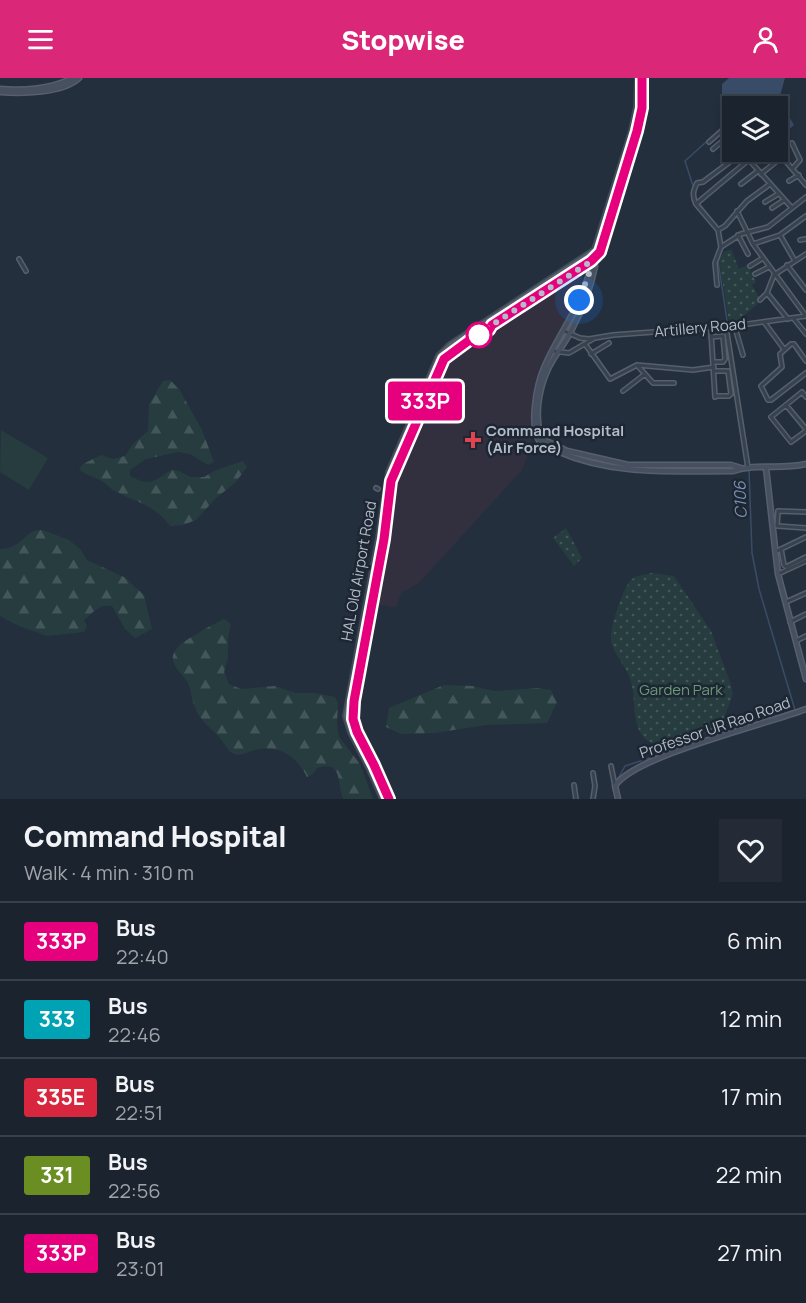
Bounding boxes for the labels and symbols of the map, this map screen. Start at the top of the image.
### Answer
your location [564,285,594,315]
street label: Artillery Road [653,313,747,342]
unlabelled marker [466,322,492,348]
line badge: 333P [383,382,467,420]
place label: Command Hospital (Air Force) [486,420,624,458]
marker: Command Hospital (Air Force) [464,431,482,449]
water label: C106 [728,480,752,519]
street label: HAL Old Airport Road [336,499,381,643]
park label: Garden Park [639,679,723,700]
street label: Professor UR Rao Road [637,692,793,763]

